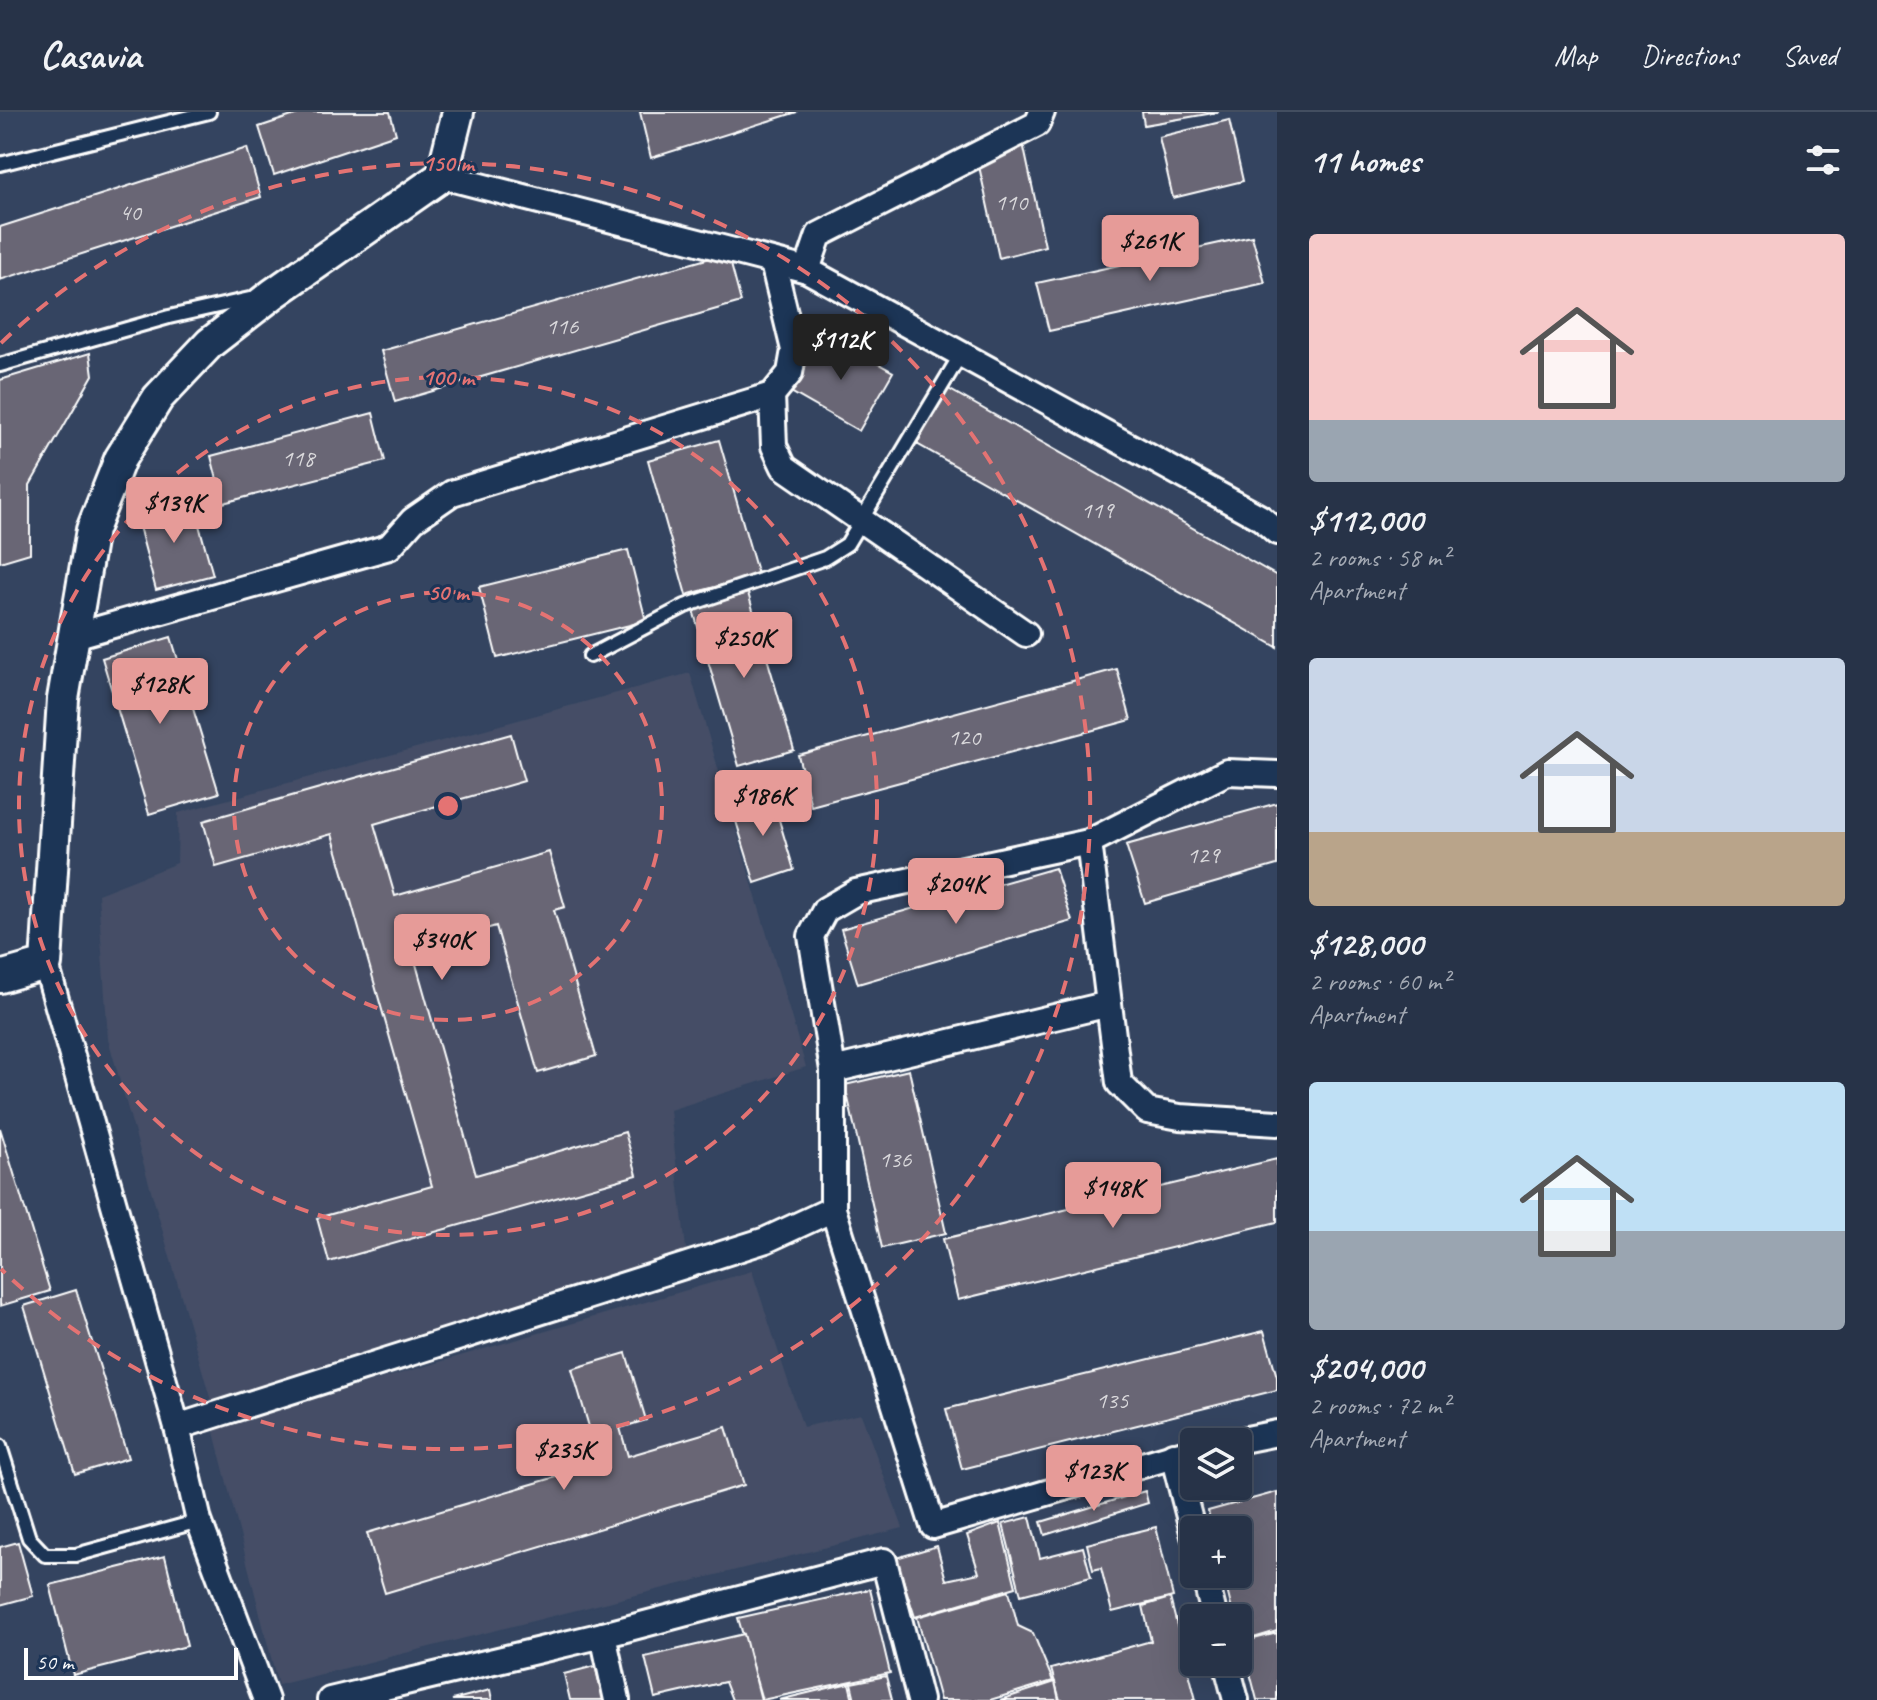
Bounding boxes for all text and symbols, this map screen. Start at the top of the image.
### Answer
text: Casavia [40,32,141,79]
text: Map [1554,38,1597,73]
text: Directions [1641,38,1739,73]
text: Saved [1783,38,1837,73]
icon: filters [1801,138,1845,182]
text: 11 homes [1309,139,1420,182]
text: 150 m [422,148,476,178]
house number: 110 [995,187,1029,217]
house number: 40 [119,197,143,227]
pin: $261K [1094,215,1206,283]
text: $261K [1120,224,1180,257]
icon: home [1505,286,1649,430]
house number: 116 [546,311,579,341]
pin: $112K [785,314,897,382]
text: $112K [811,323,871,356]
text: 100 m [422,362,476,392]
house number: 118 [282,443,316,473]
pin: $139K [118,477,230,545]
text: $139K [144,486,204,519]
house number: 119 [1081,495,1115,525]
text: $112,000 [1309,498,1423,541]
text: 2 rooms · 58 m² [1309,541,1450,574]
text: Apartment [1309,574,1405,607]
text: 50 m [428,577,471,607]
pin: $250K [688,612,800,680]
text: $250K [714,621,774,654]
pin: $128K [104,658,216,726]
text: $128K [130,667,190,700]
icon: home [1505,710,1649,854]
house number: 120 [948,722,982,752]
pin: $186K [707,770,819,838]
text: $186K [733,779,793,812]
centre of rings [434,792,462,820]
house number: 129 [1187,840,1221,870]
pin: $204K [900,858,1012,926]
text: $204K [926,867,986,900]
pin: $340K [386,914,498,982]
text: $128,000 [1309,922,1423,965]
text: $340K [412,923,472,956]
text: 2 rooms · 60 m² [1309,965,1450,998]
text: Apartment [1309,998,1405,1031]
icon: home [1505,1134,1649,1278]
house number: 136 [879,1144,912,1174]
pin: $148K [1057,1162,1169,1230]
text: $148K [1083,1171,1143,1204]
text: $204,000 [1309,1346,1423,1389]
house number: 135 [1096,1385,1129,1415]
text: 2 rooms · 72 m² [1309,1389,1450,1422]
text: Apartment [1309,1422,1405,1455]
pin: $235K [508,1424,620,1492]
map controls [1180,1428,1252,1676]
button: layers [1180,1428,1252,1500]
text: $235K [534,1433,594,1466]
pin: $123K [1038,1445,1150,1513]
text: $123K [1064,1454,1124,1487]
button: + [1180,1516,1252,1588]
button: − [1180,1604,1252,1676]
scale bar [24,1644,238,1680]
text: 50 m [36,1648,73,1676]

